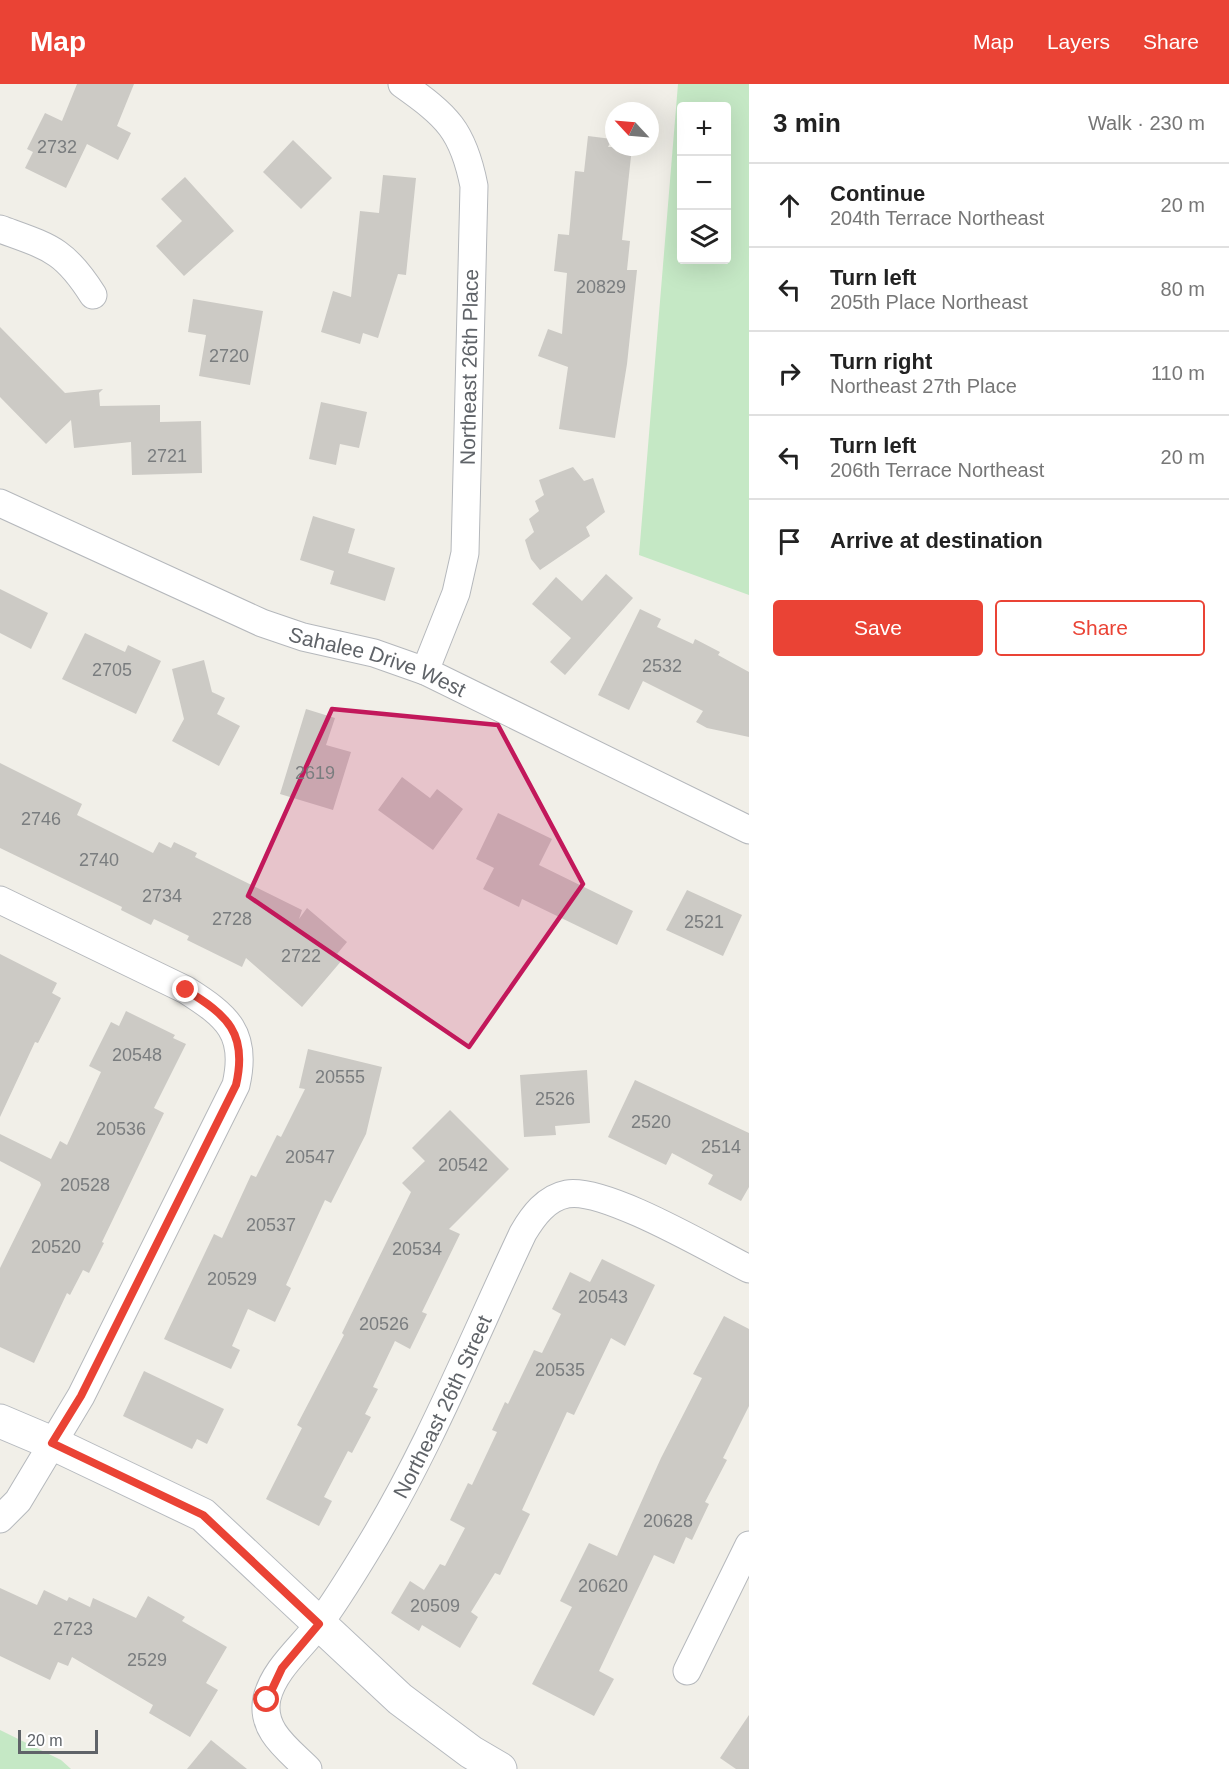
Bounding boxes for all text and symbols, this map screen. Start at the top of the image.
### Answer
text: Map [30,26,86,57]
text: Map [973,30,1014,53]
text: Layers [1047,30,1110,53]
text: Share [1143,30,1199,53]
north arrow [605,102,659,156]
map controls [677,102,731,264]
button: + [677,102,731,156]
text: 3 min [773,108,841,138]
text: Walk · 230 m [1088,112,1205,134]
house number: 2732 [37,137,77,157]
button: − [677,156,731,210]
text: Continue [830,181,925,206]
icon: ahead [773,189,806,222]
text: 20 m [1161,194,1205,216]
text: 204th Terrace Northeast [830,207,1044,229]
button: layers [677,210,731,264]
text: Turn left [830,265,916,290]
street label: Northeast 26th Place [456,269,482,465]
icon: left [773,273,806,306]
house number: 20829 [576,277,626,297]
text: 80 m [1161,278,1205,300]
text: 205th Place Northeast [830,291,1028,313]
house number: 2720 [209,346,249,366]
text: Turn right [830,349,932,374]
icon: right [773,357,806,390]
text: 110 m [1151,362,1205,384]
text: Northeast 27th Place [830,375,1017,397]
text: Turn left [830,433,916,458]
icon: left [773,441,806,474]
house number: 2721 [147,446,187,466]
text: 20 m [1161,446,1205,468]
text: 206th Terrace Northeast [830,459,1044,481]
icon: arrive [773,525,806,558]
text: Arrive at destination [830,528,1043,553]
button: Save [773,600,983,656]
button: Share [995,600,1205,656]
street label: Sahalee Drive West [286,622,470,701]
house number: 2532 [642,656,682,676]
house number: 2705 [92,660,132,680]
house number: 2619 [295,763,335,783]
house number: 2746 [21,809,61,829]
house number: 2740 [79,850,119,870]
house number: 2734 [142,886,182,906]
house number: 2728 [212,909,252,929]
house number: 2521 [684,912,724,932]
house number: 2722 [281,946,321,966]
route end [172,976,198,1002]
house number: 20548 [112,1045,162,1065]
house number: 20555 [315,1067,365,1087]
house number: 2526 [535,1089,575,1109]
house number: 2520 [631,1112,671,1132]
house number: 20536 [96,1119,146,1139]
house number: 2514 [701,1137,741,1157]
house number: 20547 [285,1147,335,1167]
house number: 20542 [438,1155,488,1175]
house number: 20528 [60,1175,110,1195]
house number: 20537 [246,1215,296,1235]
house number: 20520 [31,1237,81,1257]
house number: 20534 [392,1239,442,1259]
house number: 20529 [207,1269,257,1289]
house number: 20543 [578,1287,628,1307]
street label: Northeast 26th Street [388,1311,495,1502]
house number: 20526 [359,1314,409,1334]
house number: 20535 [535,1360,585,1380]
house number: 20628 [643,1511,693,1531]
house number: 20620 [578,1576,628,1596]
house number: 20509 [410,1596,460,1616]
house number: 2723 [53,1619,93,1639]
house number: 2529 [127,1650,167,1670]
route start [253,1686,279,1712]
scale bar [18,1727,98,1754]
text: 20 m [27,1732,63,1749]

